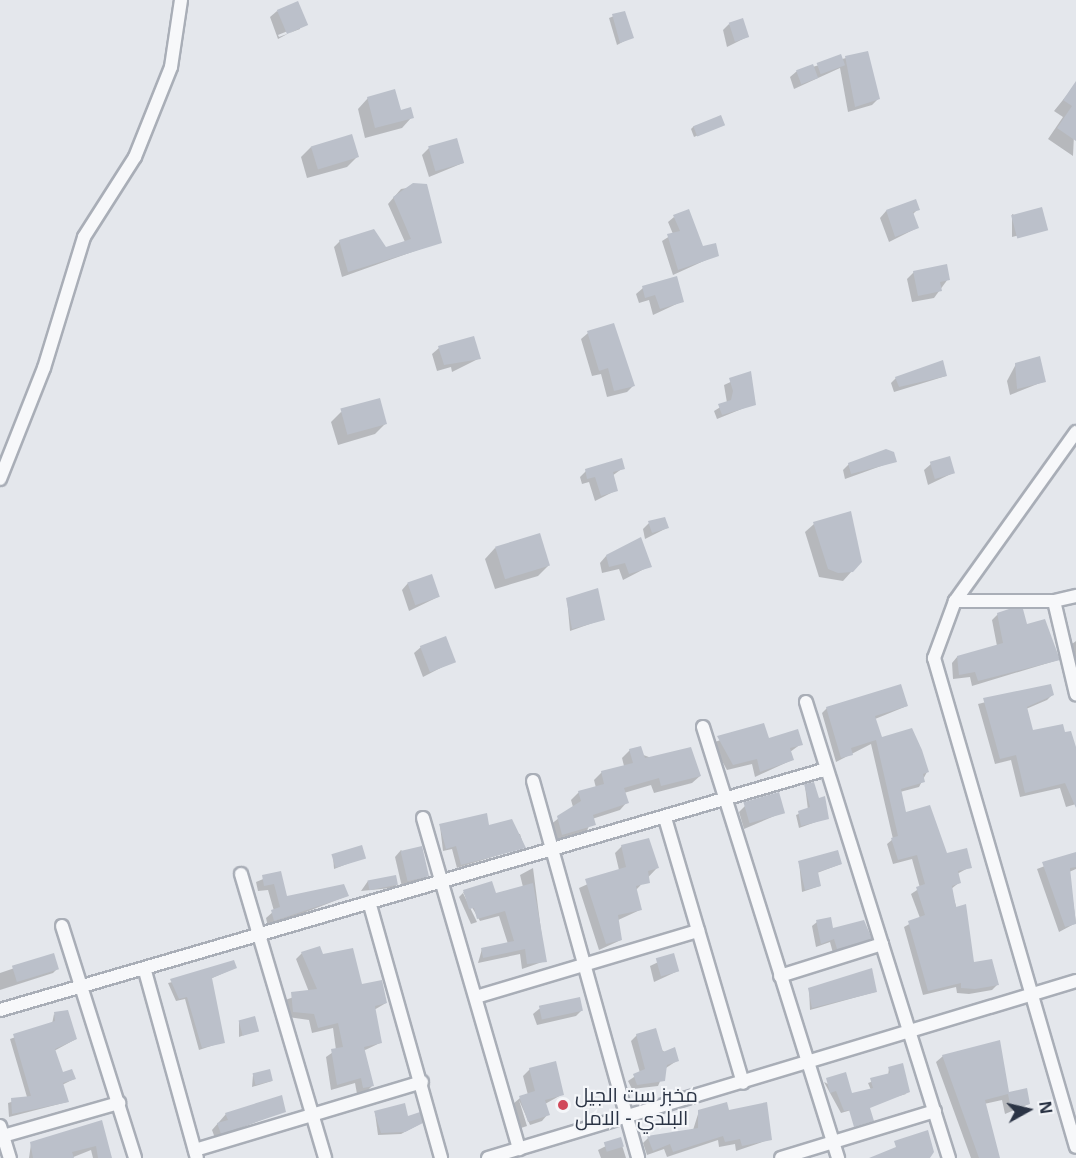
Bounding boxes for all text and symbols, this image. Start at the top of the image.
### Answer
north arrow [998,1080,1058,1140]
place label: مخبز ست الجيل البلدي - الامل [575,1082,698,1129]
marker: مخبز ست الجيل البلدي - الامل [556,1098,570,1112]
text: N [1034,1100,1058,1115]

